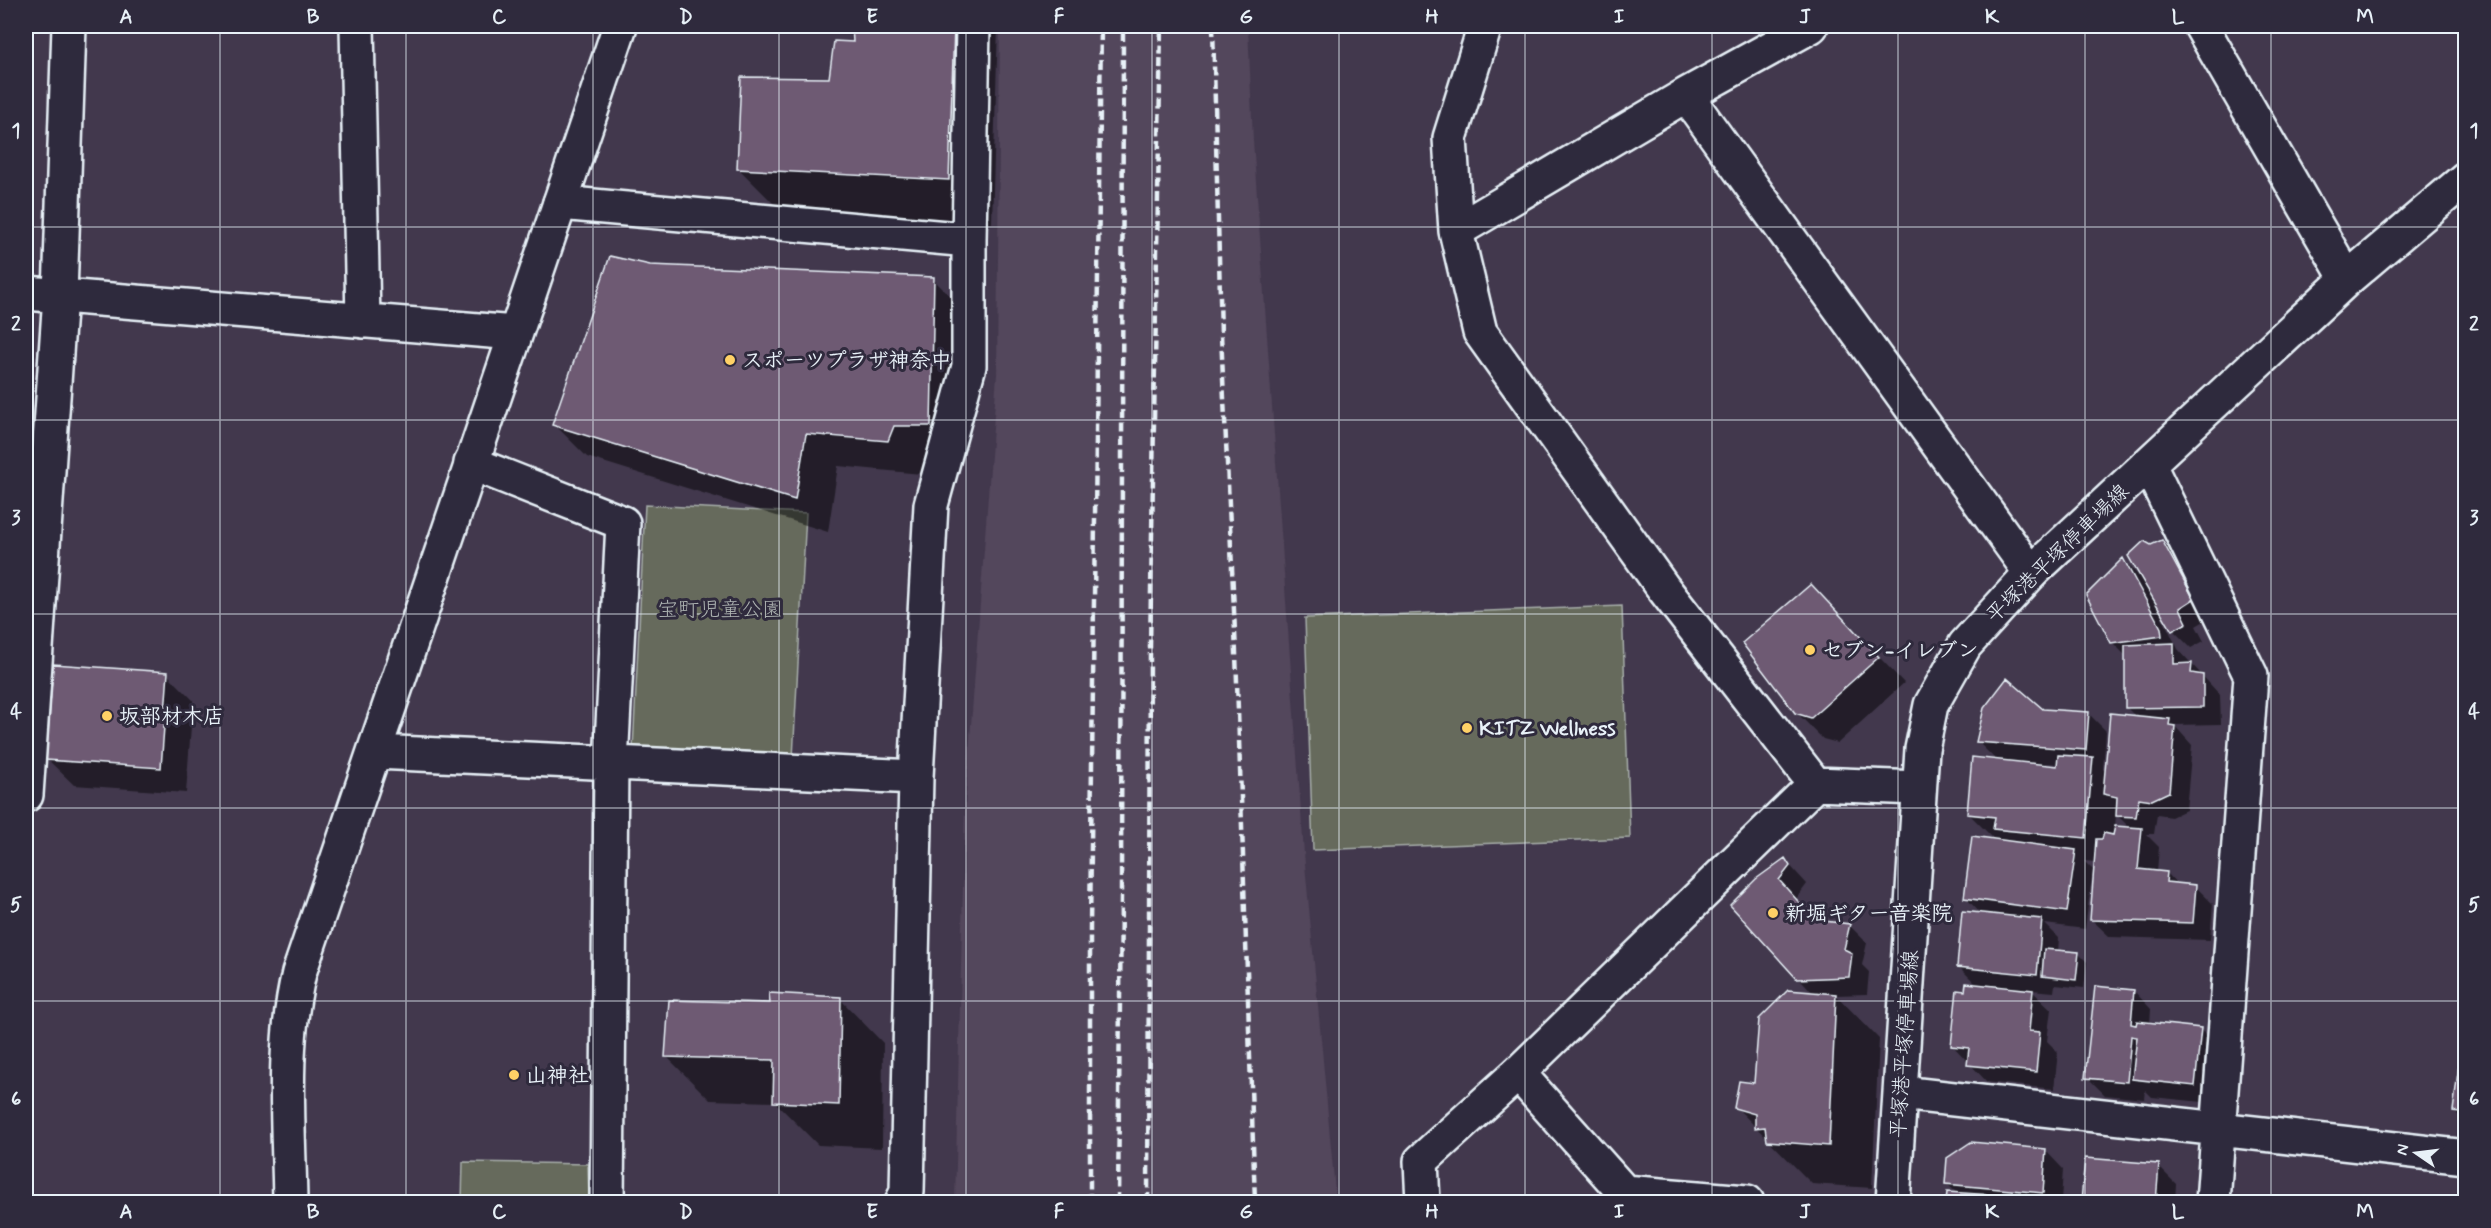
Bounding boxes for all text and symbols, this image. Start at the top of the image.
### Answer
text: A [119,4,133,31]
text: B [307,4,320,31]
text: C [492,4,507,31]
text: D [679,4,693,31]
text: E [866,4,878,31]
text: F [1054,4,1065,31]
text: G [1239,4,1253,31]
text: H [1425,4,1439,31]
text: I [1614,4,1624,31]
text: J [1799,4,1811,31]
text: K [1985,4,2000,31]
text: L [2172,4,2185,31]
text: M [2356,4,2374,31]
text: 1 [12,118,20,145]
text: 1 [2470,118,2478,145]
text: 2 [11,311,21,338]
text: 2 [2469,311,2479,338]
place label: スポーツプラザ神奈中 [742,347,952,375]
marker: スポーツプラザ神奈中 [723,353,737,367]
street label: 平塚港平塚停車場線 [1980,478,2135,629]
text: 3 [11,505,21,532]
text: 3 [2469,505,2479,532]
park label: 宝町児童公園 [657,596,783,624]
place label: セブン-イレブン [1822,637,1978,665]
marker: セブン-イレブン [1803,643,1817,657]
text: 4 [10,699,22,726]
text: 4 [2468,699,2480,726]
place label: 坂部材木店 [119,703,224,731]
marker: 坂部材木店 [100,709,114,723]
place label: KITZ Wellness [1479,715,1616,743]
marker: KITZ Wellness [1460,721,1474,735]
text: 5 [10,892,22,919]
text: 5 [2468,892,2480,919]
place label: 新堀ギター音楽院 [1785,900,1953,928]
marker: 新堀ギター音楽院 [1766,906,1780,920]
street label: 平塚港平塚停車場線 [1884,949,1926,1139]
place label: 山神社 [526,1062,589,1090]
marker: 山神社 [507,1068,521,1082]
text: 6 [11,1086,21,1113]
text: 6 [2469,1086,2479,1113]
north arrow [2386,1123,2446,1183]
text: N [2391,1142,2414,1157]
text: A [119,1199,133,1226]
text: B [307,1199,320,1226]
text: C [492,1199,507,1226]
text: D [679,1199,693,1226]
text: E [866,1199,878,1226]
text: F [1054,1199,1065,1226]
text: G [1239,1199,1253,1226]
text: H [1425,1199,1439,1226]
text: I [1614,1199,1624,1226]
text: J [1799,1199,1811,1226]
text: K [1985,1199,2000,1226]
text: L [2172,1199,2185,1226]
text: M [2356,1199,2374,1226]

